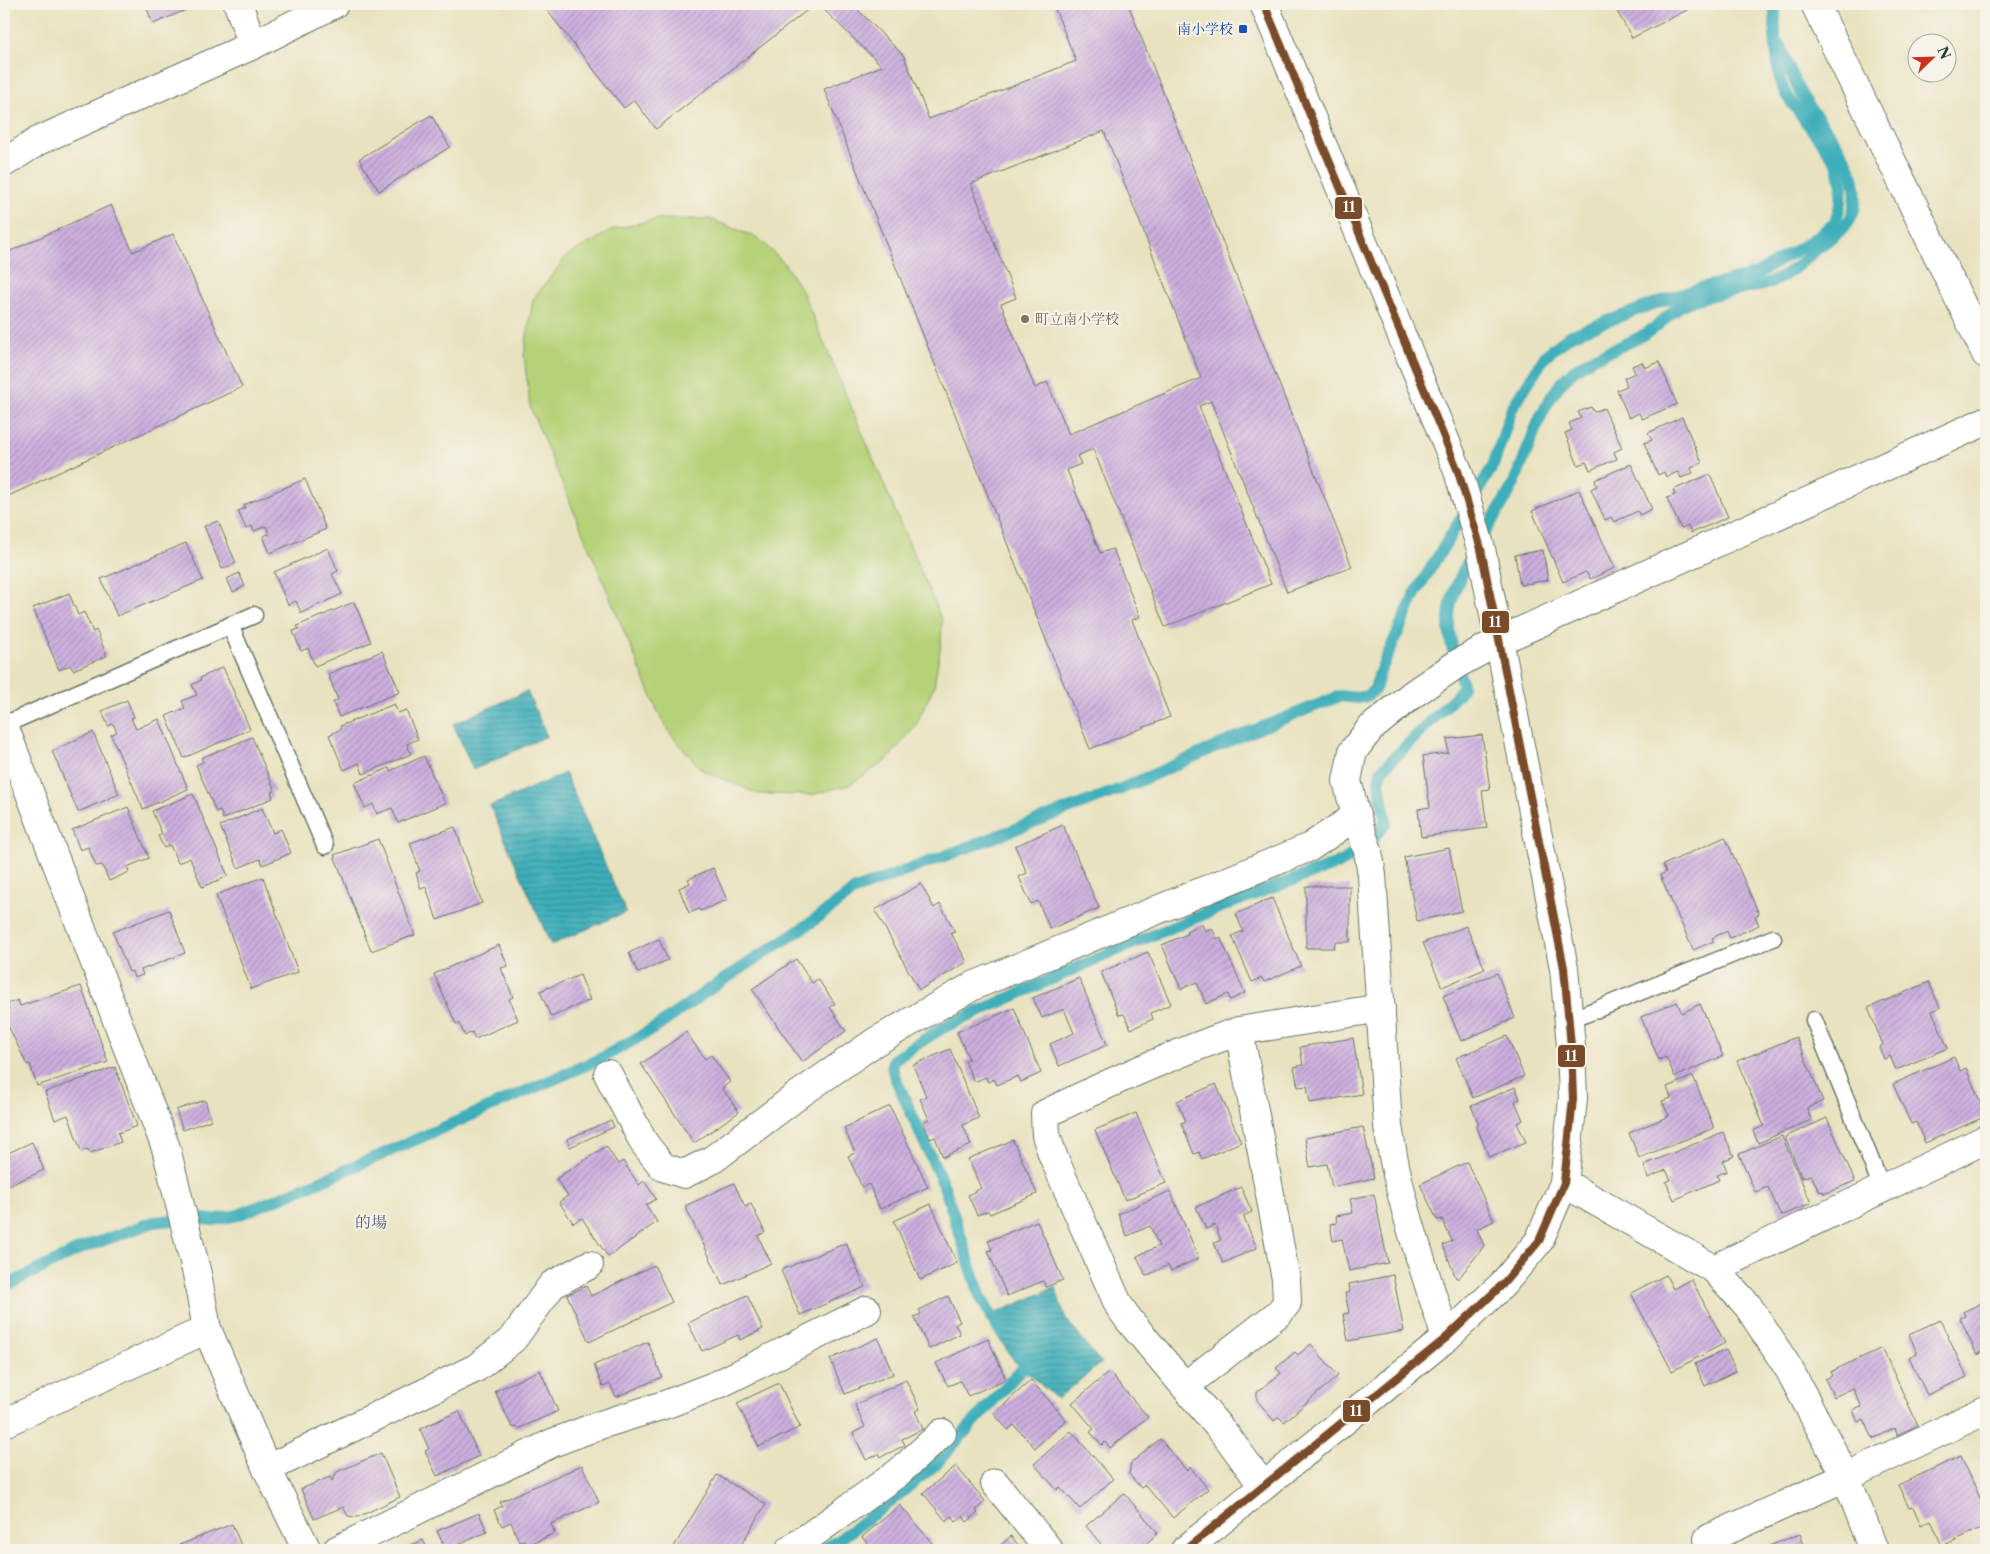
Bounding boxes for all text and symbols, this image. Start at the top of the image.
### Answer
place label: 南小学校 [1177,20,1233,38]
marker: 南小学校 [1237,23,1249,35]
north arrow [1908,32,1958,82]
text: N [1933,44,1955,62]
line badge: 11 [1334,196,1363,220]
text: 11 [1343,198,1356,216]
place label: 町立南小学校 [1035,310,1119,328]
marker: 町立南小学校 [1019,313,1031,325]
line badge: 11 [1481,610,1510,634]
text: 11 [1489,613,1502,631]
line badge: 11 [1557,1044,1586,1068]
text: 11 [1565,1047,1578,1065]
district label: 的場 [355,1212,387,1232]
line badge: 11 [1342,1399,1371,1423]
text: 11 [1350,1402,1363,1420]

